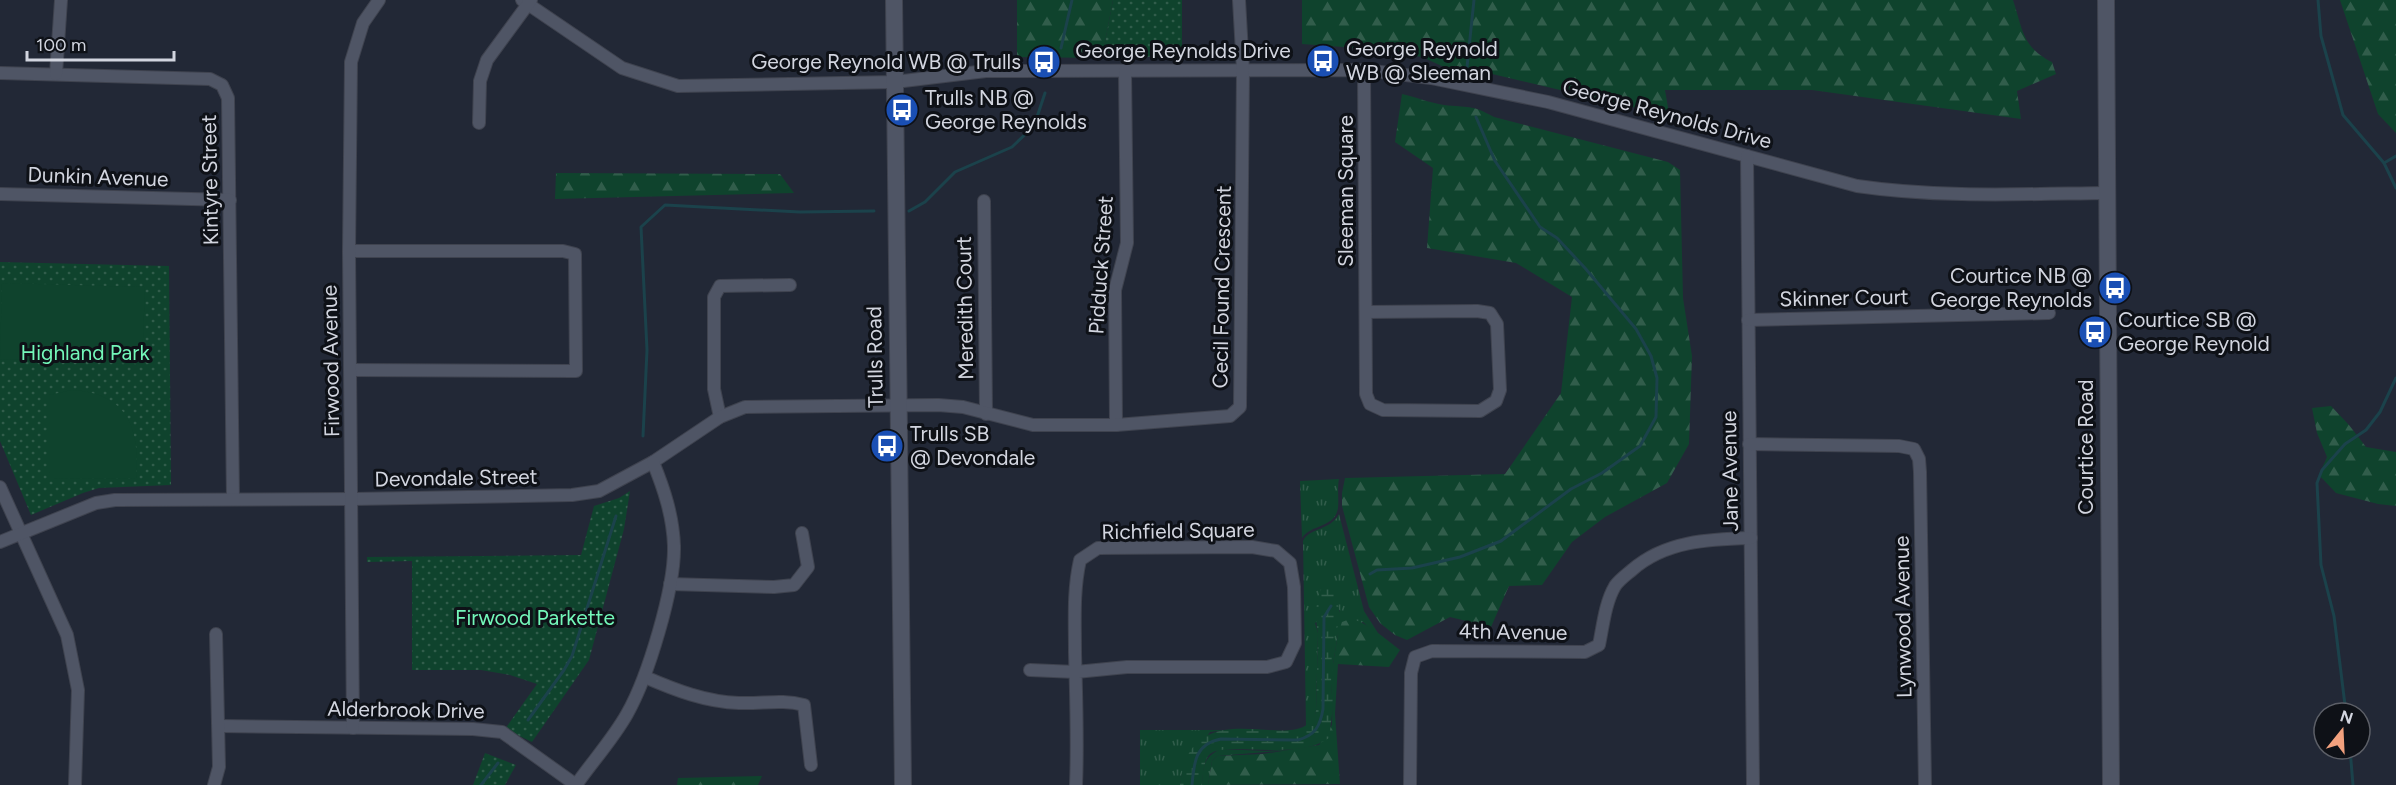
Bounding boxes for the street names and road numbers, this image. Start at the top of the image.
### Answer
street label: George Reynolds Drive [1075,38,1291,63]
street label: George Reynolds Drive [1560,74,1774,153]
street label: Kintyre Street [196,114,223,246]
street label: Sleeman Square [1333,115,1358,267]
street label: Dunkin Avenue [27,162,169,191]
street label: Cecil Found Crescent [1207,185,1236,389]
street label: Pidduck Street [1083,195,1118,335]
street label: Meredith Court [951,236,978,380]
street label: Skinner Court [1779,284,1909,311]
street label: Firwood Avenue [317,285,344,437]
street label: Trulls Road [861,306,888,408]
street label: Courtice Road [2073,379,2098,515]
street label: Jane Avenue [1716,410,1743,532]
street label: Devondale Street [374,464,538,491]
street label: Richfield Square [1101,517,1255,544]
street label: Lynwood Avenue [1889,536,1916,698]
street label: 4th Avenue [1458,618,1568,645]
street label: Alderbrook Drive [327,696,485,723]

